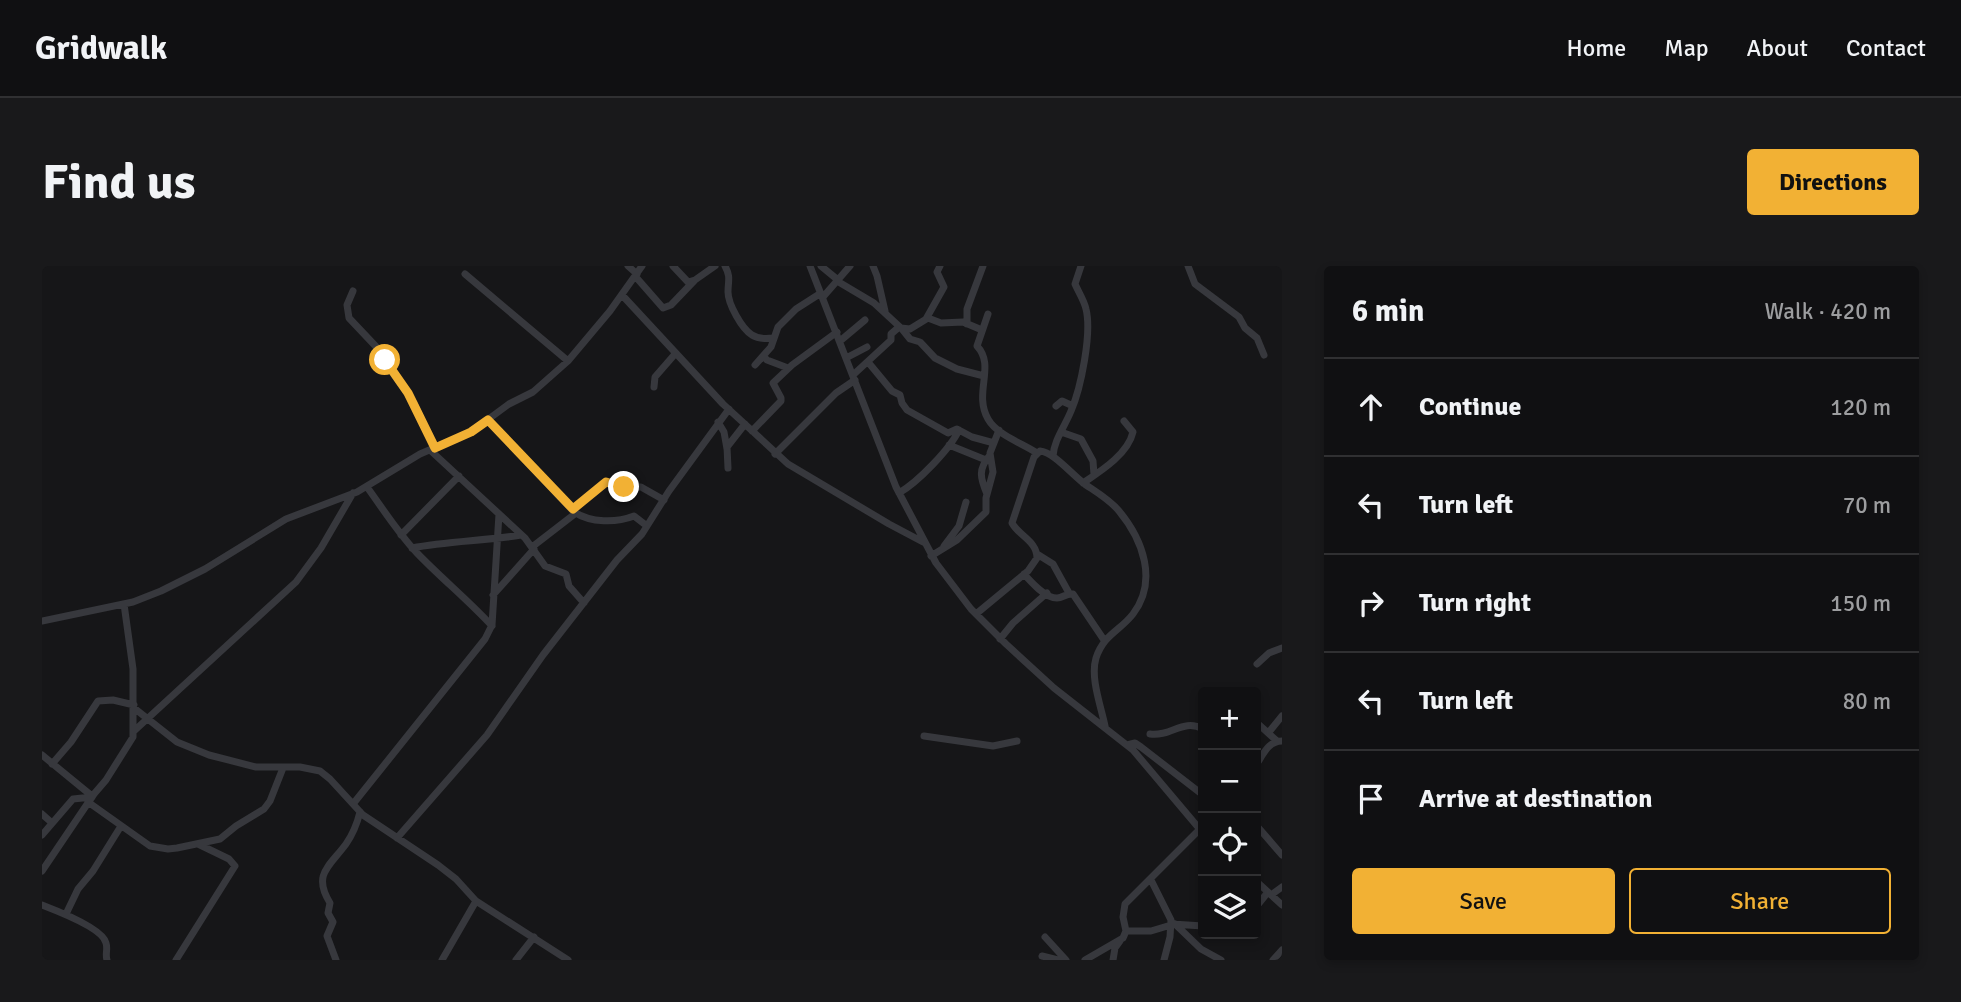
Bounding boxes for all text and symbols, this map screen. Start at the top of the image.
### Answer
text: Gridwalk [35,28,167,69]
text: Home [1566,33,1626,63]
text: Map [1664,33,1709,63]
text: About [1747,33,1808,63]
text: Contact [1846,33,1926,63]
button: Directions [1747,149,1919,215]
text: Find us [42,152,195,212]
text: 6 min [1352,293,1424,330]
text: Walk · 420 m [1765,297,1891,326]
route start [369,344,400,375]
icon: ahead [1352,388,1390,426]
text: Continue [1419,391,1521,423]
text: 120 m [1830,393,1891,422]
route end [608,471,639,502]
icon: left [1352,486,1390,524]
text: Turn left [1419,489,1513,521]
text: 70 m [1843,491,1891,520]
icon: right [1352,584,1390,622]
text: Turn right [1419,587,1531,619]
text: 150 m [1830,589,1891,618]
icon: left [1352,682,1390,720]
text: Turn left [1419,685,1513,717]
map controls [1198,687,1261,939]
button: + [1198,687,1261,750]
text: 80 m [1843,687,1891,716]
button: − [1198,750,1261,813]
icon: arrive [1352,780,1390,818]
text: Arrive at destination [1419,783,1652,815]
button: locate [1198,813,1261,876]
button: Save [1352,868,1615,934]
button: Share [1629,868,1891,934]
button: layers [1198,876,1261,939]

